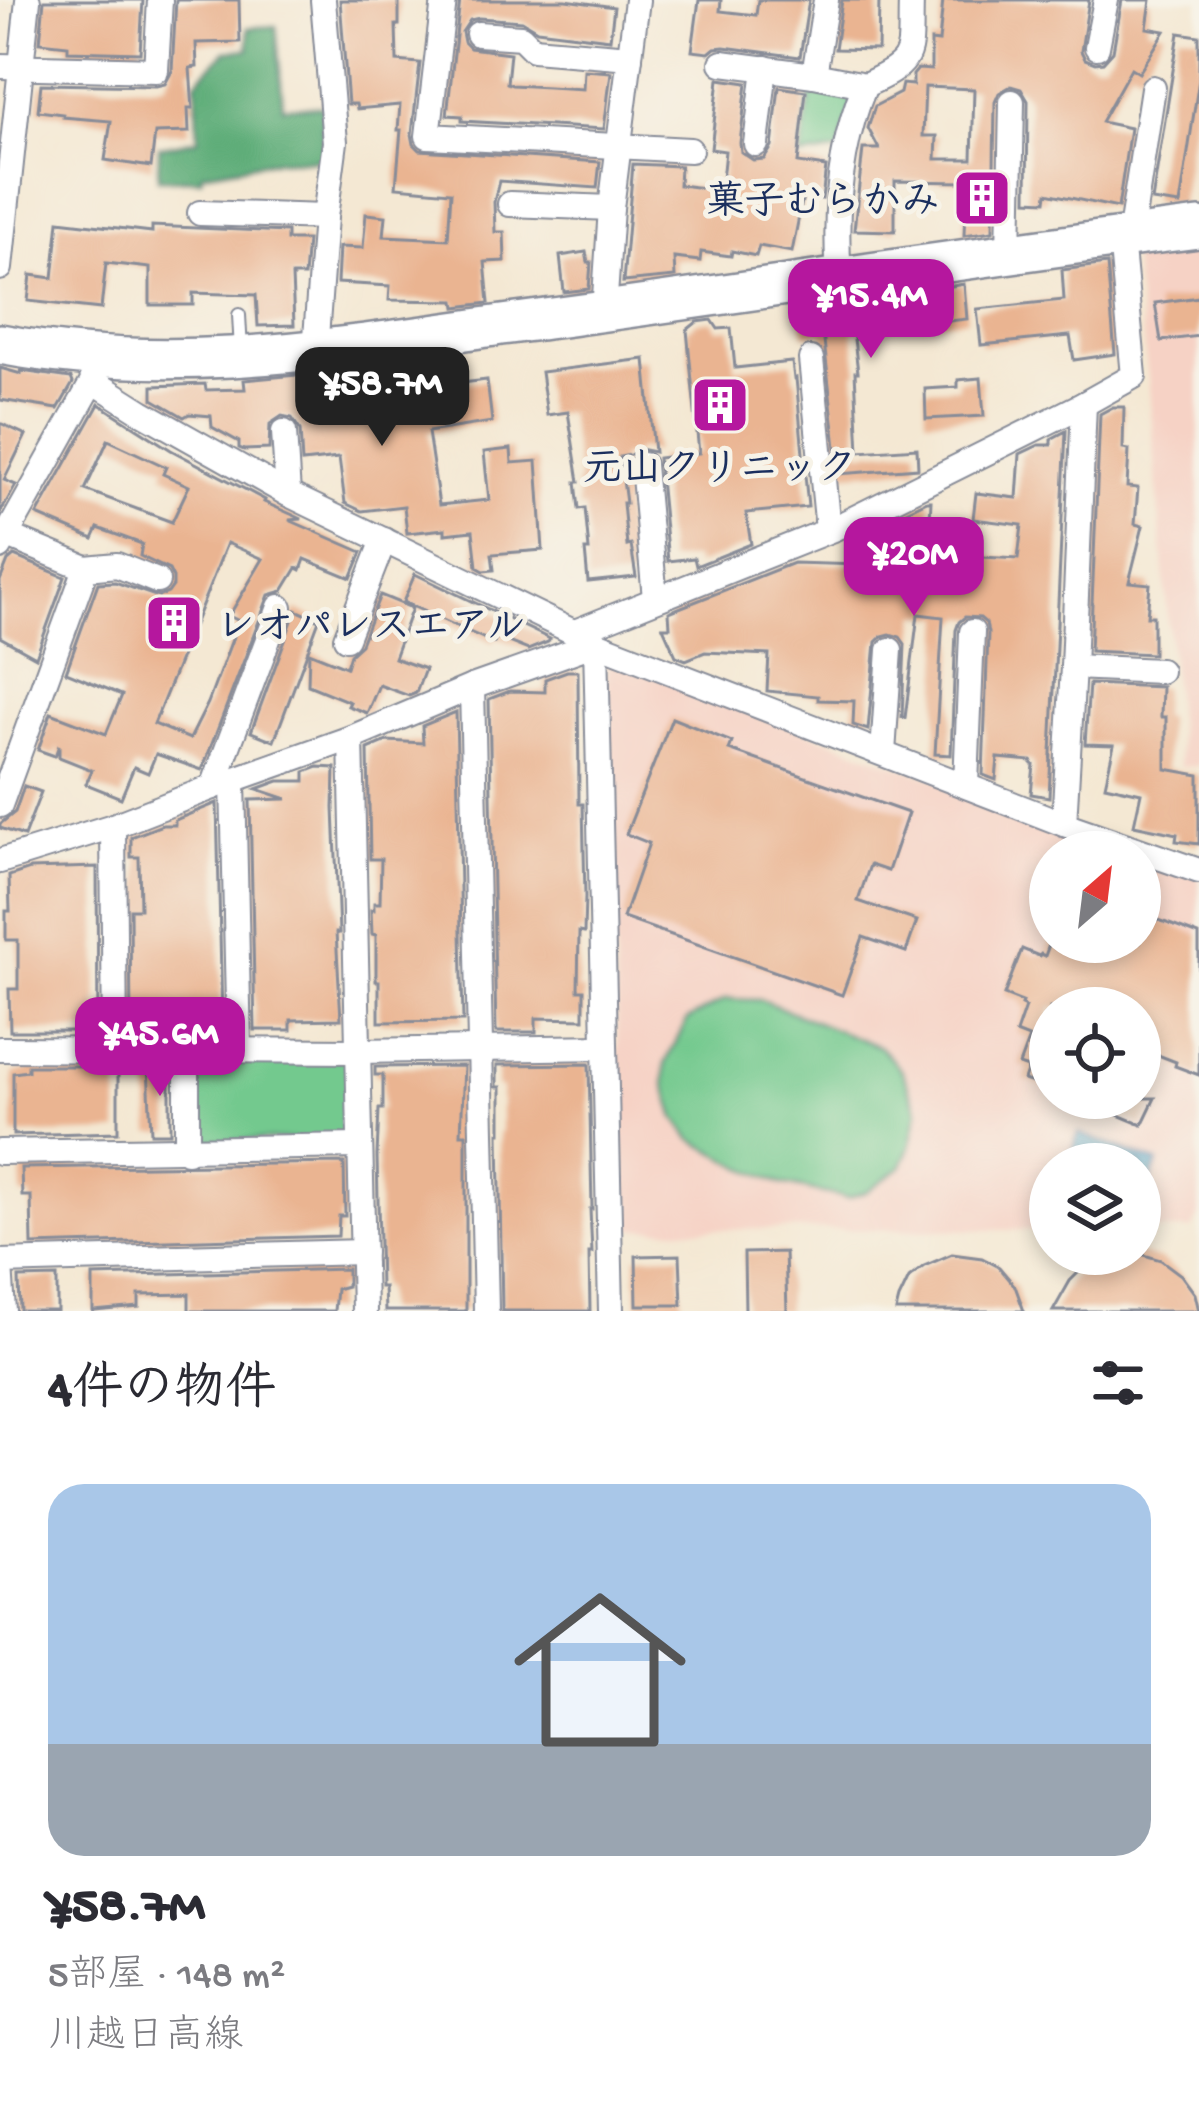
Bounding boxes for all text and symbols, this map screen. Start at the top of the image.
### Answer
building icon: 菓子むらかみ [951,167,1013,229]
place label: 菓子むらかみ [706,180,940,228]
pin: ¥15.4M [773,259,969,361]
text: ¥15.4M [815,275,927,321]
pin: ¥58.7M [284,347,480,449]
text: ¥58.7M [322,363,442,409]
building icon: 元山クリニック [689,374,751,436]
place label: 元山クリニック [583,449,857,495]
pin: ¥20M [843,517,985,619]
text: ¥20M [871,533,957,579]
building icon: レオパレスエアル [143,592,205,654]
place label: レオパレスエアル [216,607,526,653]
north arrow [1029,831,1161,963]
map controls [1029,831,1161,1275]
button: locate [1029,987,1161,1119]
pin: ¥45.6M [62,997,258,1099]
text: ¥45.6M [102,1013,218,1059]
button: layers [1029,1143,1161,1275]
icon: filters [1085,1350,1151,1416]
text: 4件の物件 [48,1363,276,1423]
icon: home [492,1562,708,1778]
text: ¥58.7M [48,1880,204,1940]
text: 5部屋 · 148 m² [48,1955,285,2001]
text: 川越日高線 [48,2016,243,2062]

